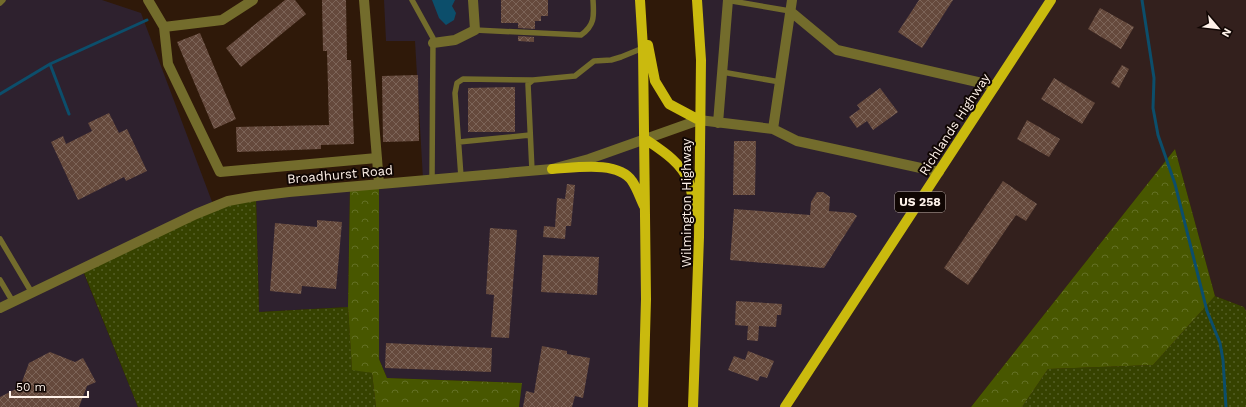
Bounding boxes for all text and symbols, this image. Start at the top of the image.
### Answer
north arrow [1198,8,1238,48]
text: N [1219,26,1234,39]
street label: Richlands Highway [916,70,993,178]
street label: Wilmington Highway [679,138,694,267]
street label: Broadhurst Road [286,162,394,187]
road number: US 258 [895,192,945,212]
scale bar [10,373,88,399]
text: 50 m [16,380,46,394]

